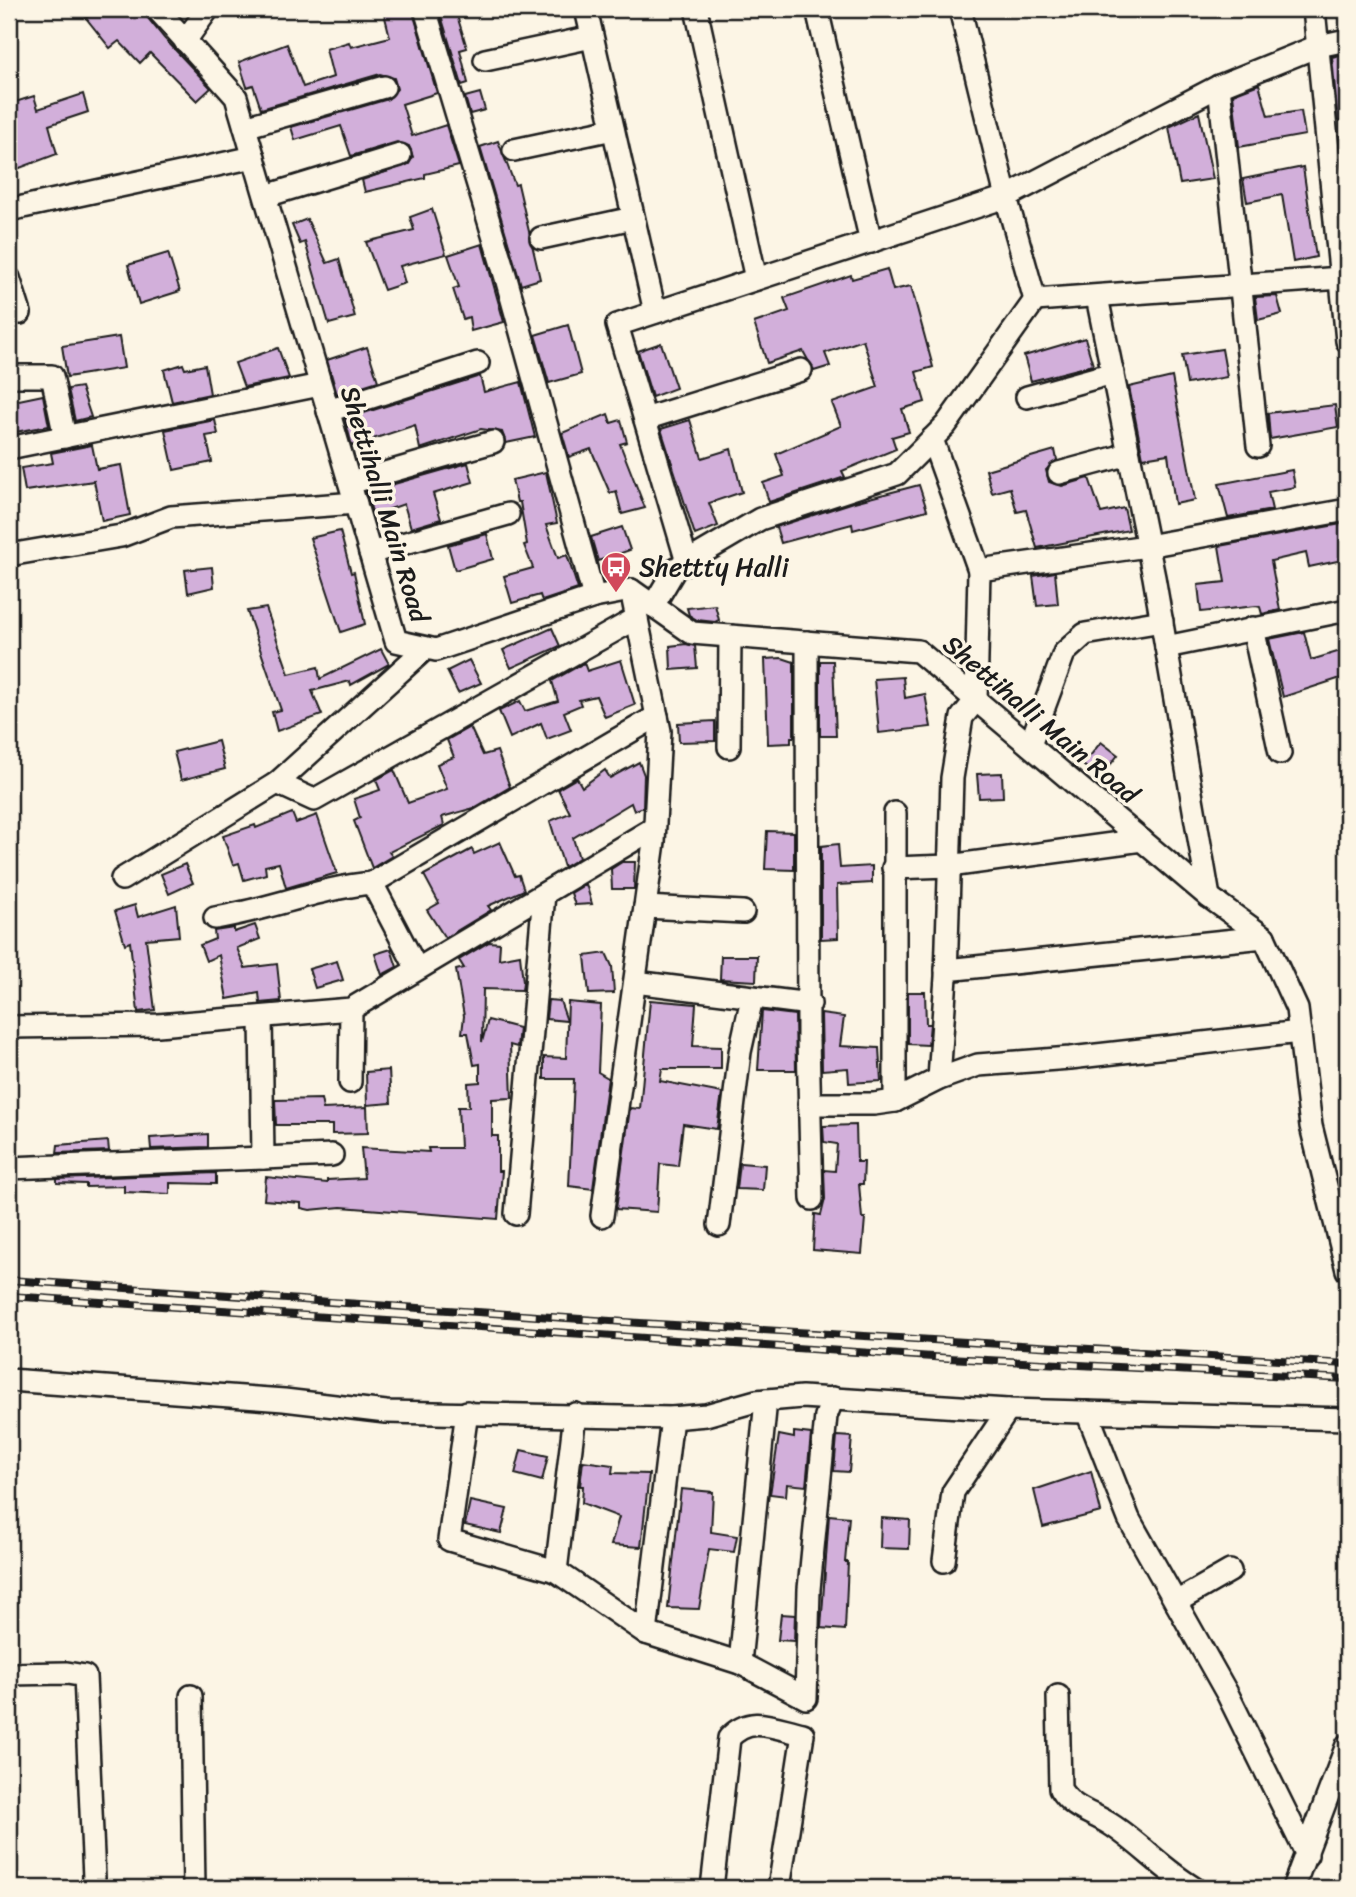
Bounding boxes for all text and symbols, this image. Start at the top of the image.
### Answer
street label: Shettihalli Main Road [327,380,444,630]
place label: Shettty Halli [639,544,790,590]
bus stop icon: Shettty Halli [599,550,633,594]
street label: Shettihalli Main Road [932,623,1152,817]

